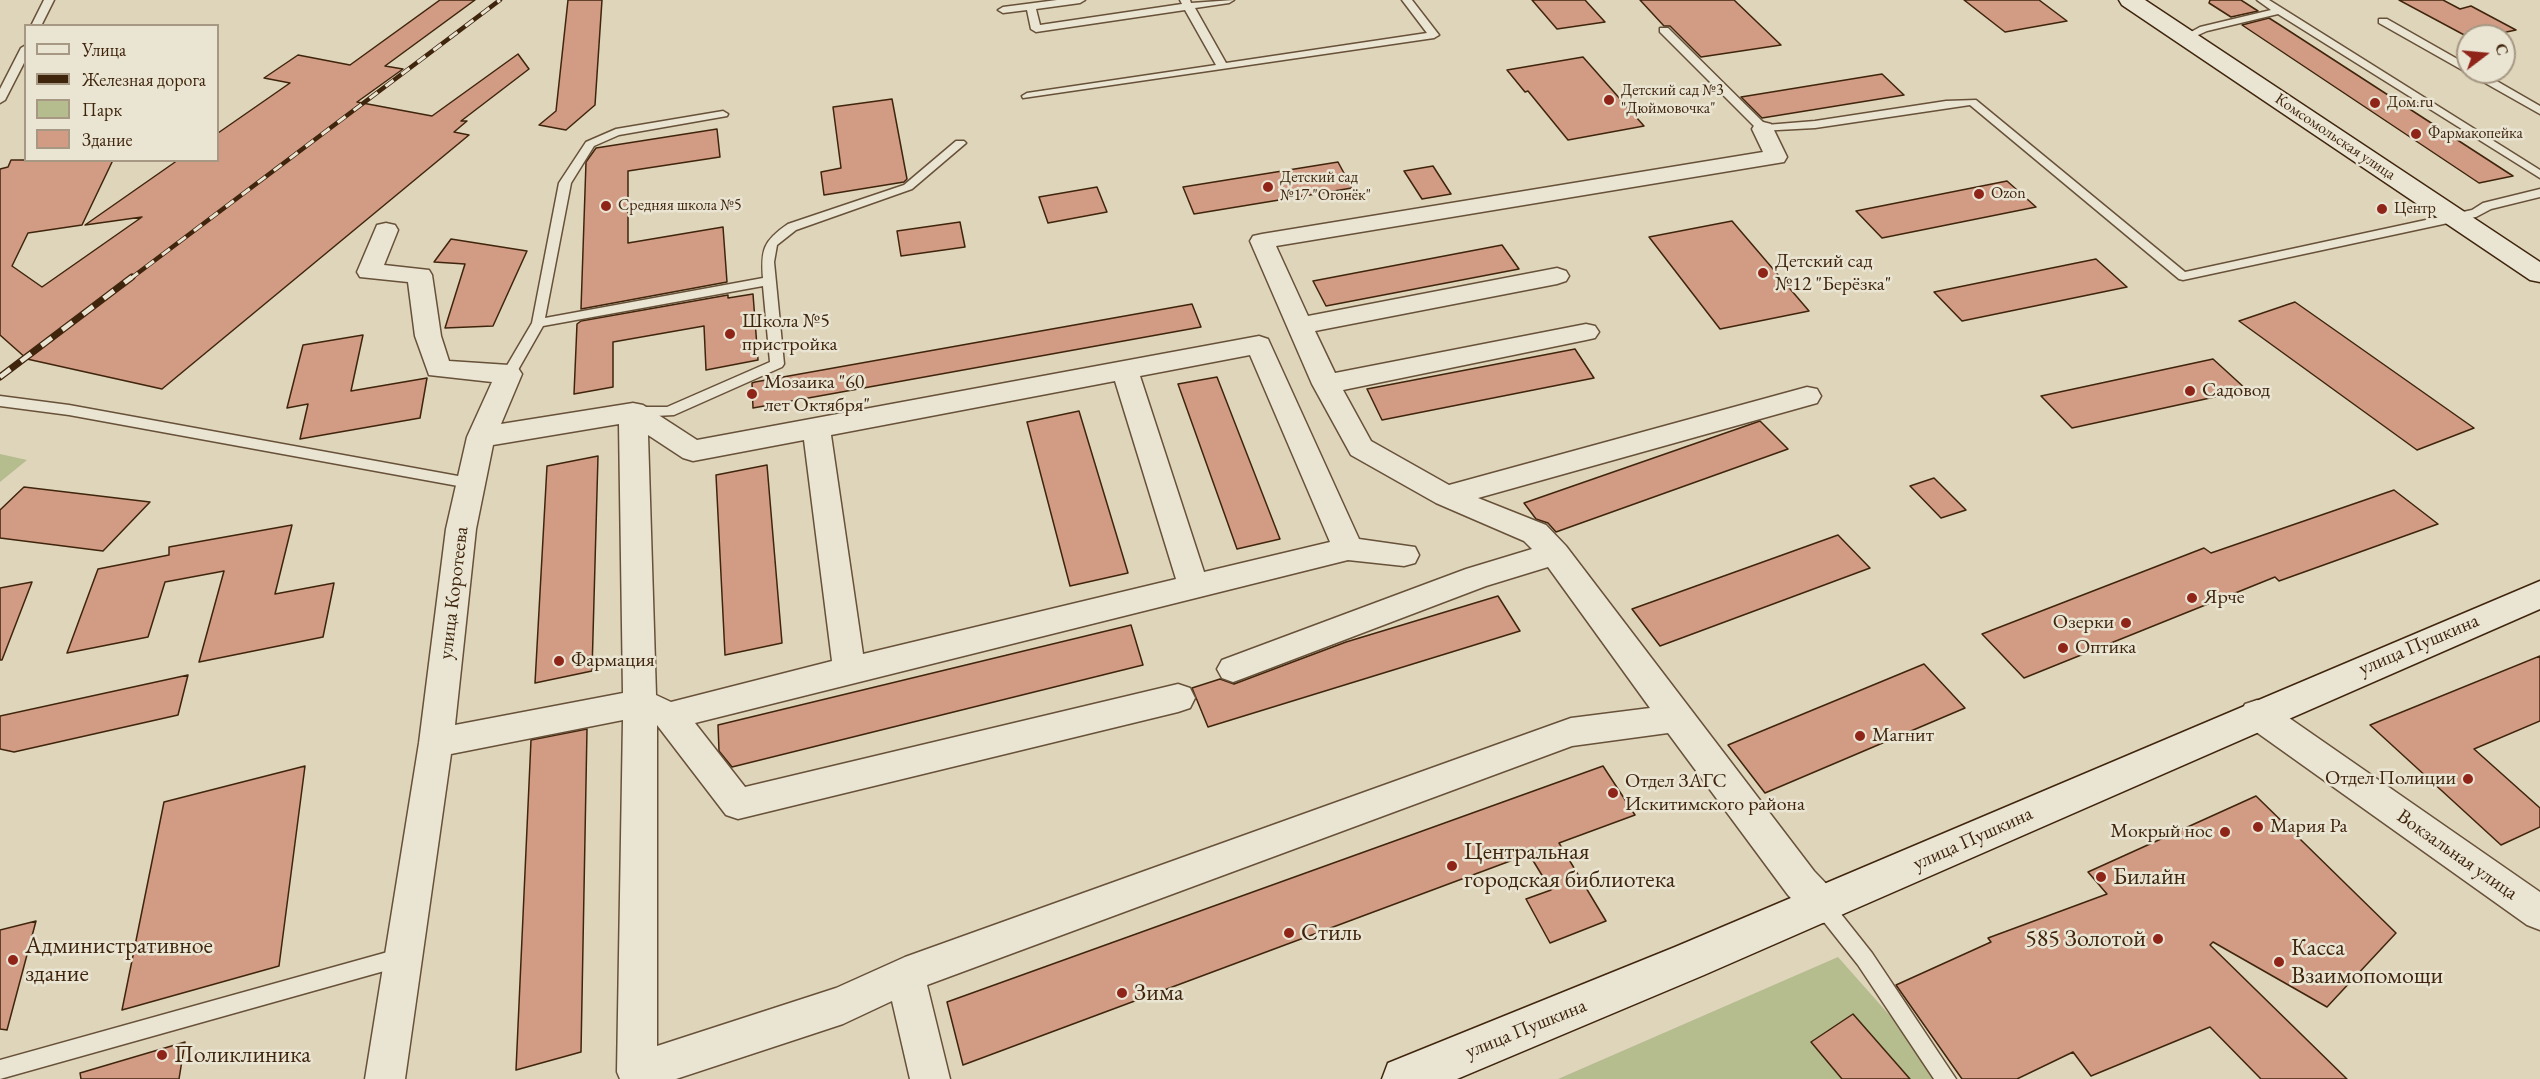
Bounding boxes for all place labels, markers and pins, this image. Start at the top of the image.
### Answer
place label: Детский сад №3 "Дюймовочка" [1621,81,1724,119]
marker: Детский сад №3 "Дюймовочка" [1602,93,1616,107]
place label: Дом.ru [2387,93,2433,113]
marker: Дом.ru [2368,96,2382,110]
place label: Фармакопейка [2428,124,2523,144]
marker: Фармакопейка [2409,127,2423,141]
place label: Детский сад №17 "Огонёк" [1280,168,1371,206]
marker: Детский сад №17 "Огонёк" [1261,180,1275,194]
place label: Ozon [1991,184,2026,204]
marker: Ozon [1972,187,1986,201]
place label: Средняя школа №5 [618,196,742,216]
marker: Средняя школа №5 [599,199,613,213]
place label: Центр [2394,199,2436,219]
marker: Центр [2375,202,2389,216]
place label: Детский сад №12 "Берёзка" [1775,250,1891,297]
marker: Детский сад №12 "Берёзка" [1756,266,1770,280]
place label: Школа №5 пристройка [742,310,837,357]
marker: Школа №5 пристройка [723,327,737,341]
place label: Мозаика "60 лет Октября" [764,371,870,418]
place label: Садовод [2202,379,2270,403]
marker: Садовод [2183,384,2197,398]
marker: Мозаика "60 лет Октября" [745,387,759,401]
place label: Ярче [2204,586,2245,610]
marker: Ярче [2185,591,2199,605]
place label: Озерки [2053,611,2114,635]
marker: Озерки [2119,616,2133,630]
place label: Оптика [2075,636,2136,660]
marker: Оптика [2056,641,2070,655]
place label: Фармация [571,649,655,673]
marker: Фармация [552,654,566,668]
place label: Магнит [1872,724,1934,748]
marker: Магнит [1853,729,1867,743]
place label: Отдел Полиции [2325,767,2456,791]
place label: Отдел ЗАГС Искитимского района [1625,770,1805,817]
marker: Отдел Полиции [2461,772,2475,786]
marker: Отдел ЗАГС Искитимского района [1606,786,1620,800]
place label: Мария Ра [2270,815,2347,839]
place label: Мокрый нос [2110,820,2213,844]
marker: Мария Ра [2251,820,2265,834]
marker: Мокрый нос [2218,825,2232,839]
place label: Центральная городская библиотека [1464,838,1675,894]
marker: Центральная городская библиотека [1445,859,1459,873]
place label: Билайн [2113,863,2186,891]
marker: Билайн [2094,870,2108,884]
place label: Стиль [1301,919,1362,947]
place label: 585 Золотой [2025,925,2146,953]
marker: Стиль [1282,926,1296,940]
place label: Административное здание [25,932,213,988]
marker: 585 Золотой [2151,932,2165,946]
place label: Касса Взаимопомощи [2291,934,2443,990]
marker: Административное здание [6,953,20,967]
marker: Касса Взаимопомощи [2272,955,2286,969]
place label: Зима [1134,979,1183,1007]
marker: Зима [1115,986,1129,1000]
place label: Поликлиника [174,1041,311,1069]
marker: Поликлиника [155,1048,169,1062]

